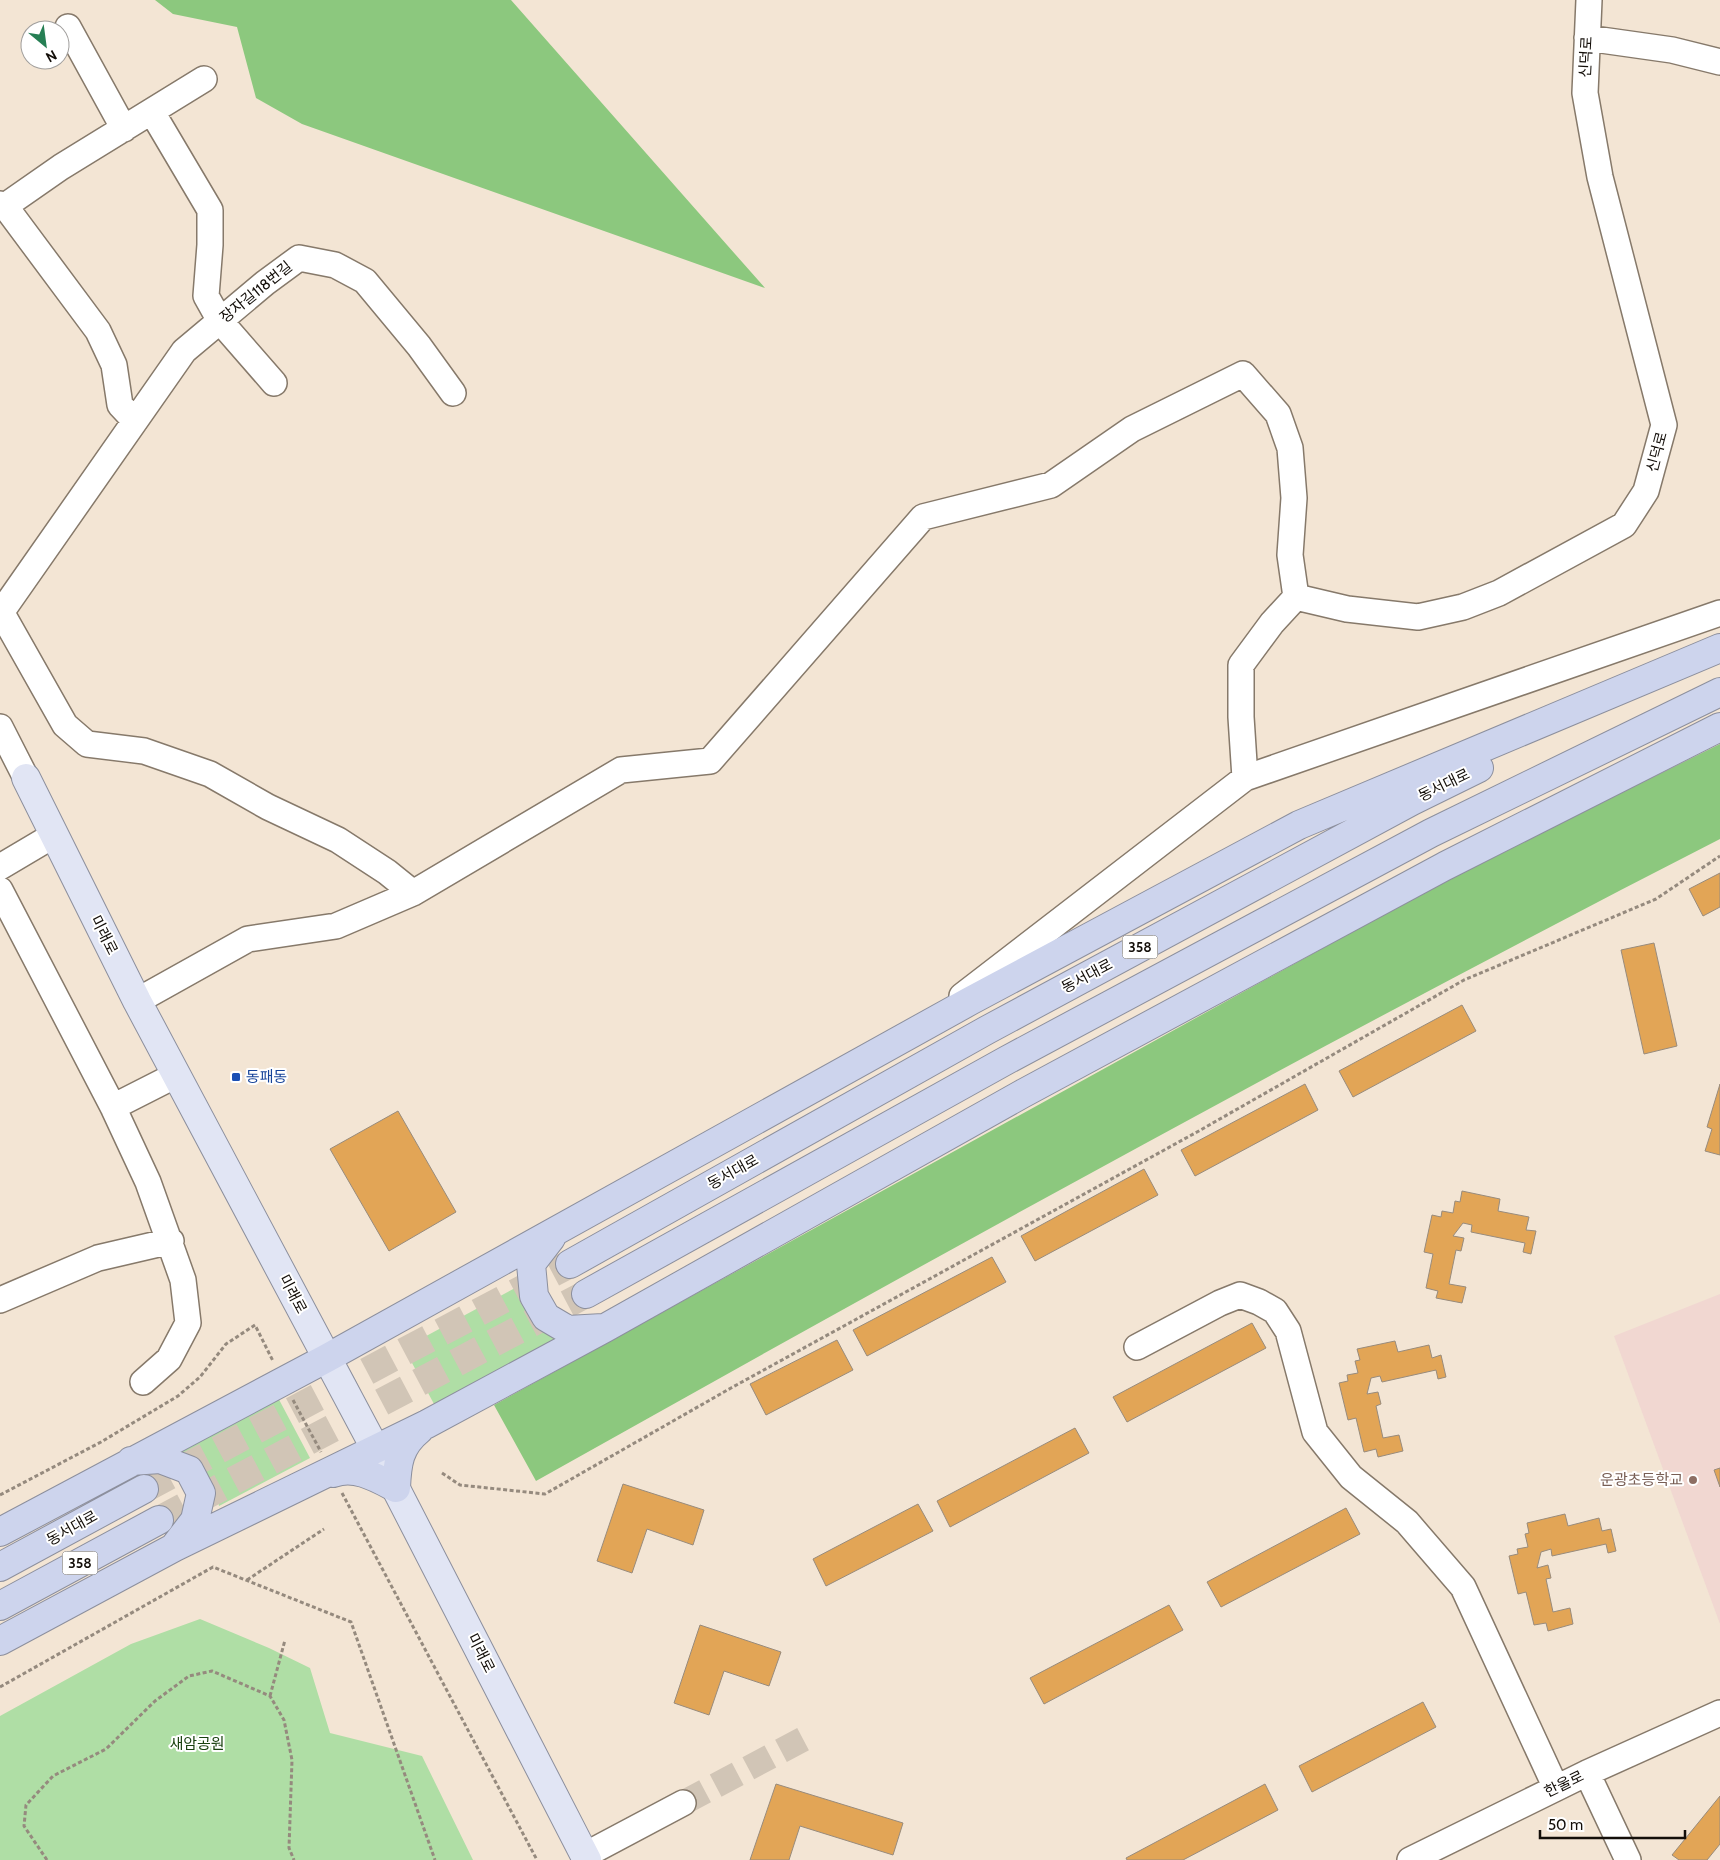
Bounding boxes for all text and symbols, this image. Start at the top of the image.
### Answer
north arrow [20,20,70,70]
street label: 신덕로 [1576,36,1596,78]
text: N [43,46,60,67]
street label: 장자길118번길 [216,257,296,327]
street label: 신덕로 [1643,430,1671,474]
street label: 동서대로 [1415,765,1473,805]
street label: 미래로 [87,912,121,958]
road number: 358 [1122,936,1158,959]
street label: 동서대로 [1058,955,1116,997]
place label: 동패동 [246,1068,287,1086]
marker: 동패동 [230,1071,242,1083]
street label: 동서대로 [704,1151,762,1193]
street label: 미래로 [275,1271,311,1317]
place label: 운광초등학교 [1600,1471,1683,1489]
marker: 운광초등학교 [1687,1474,1699,1486]
street label: 동서대로 [43,1507,101,1549]
road number: 358 [62,1552,98,1575]
street label: 미래로 [464,1630,498,1676]
park label: 새암공원 [169,1735,225,1753]
street label: 한울로 [1541,1767,1587,1801]
scale bar [1540,1808,1685,1840]
text: 50 m [1548,1816,1583,1834]

